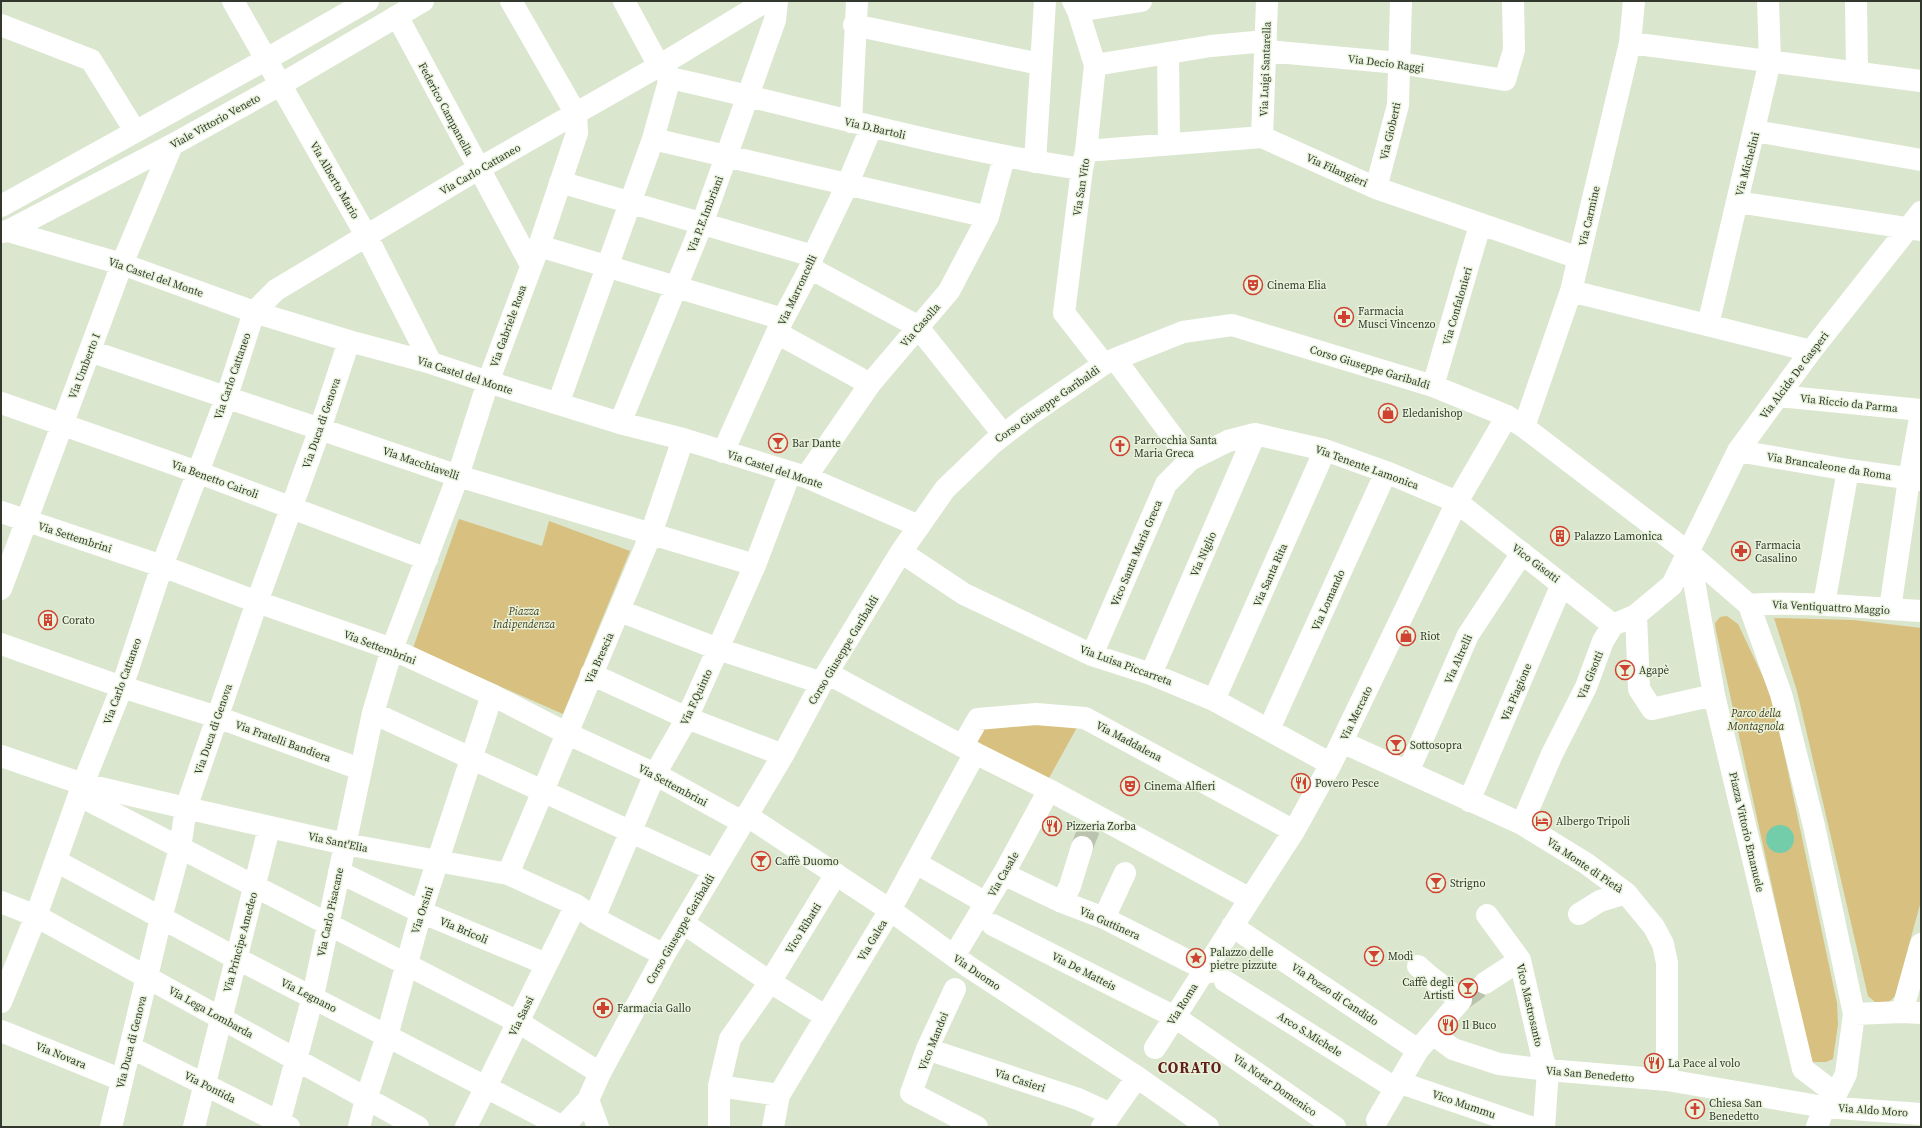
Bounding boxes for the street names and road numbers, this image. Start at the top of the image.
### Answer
street label: Via Luigi Santarella [1256,21,1275,117]
street label: Via Decio Raggi [1347,51,1425,76]
street label: Federico Campanella [415,60,477,159]
street label: Viale Vittorio Veneto [167,90,263,152]
street label: Via Gioberti [1377,101,1404,161]
street label: Via D.Bartoli [843,114,907,143]
street label: Via Michelini [1732,131,1763,198]
street label: Via Alberto Mario [306,139,363,222]
street label: Via Carlo Cattaneo [437,140,523,199]
street label: Via Filangieri [1304,150,1370,191]
street label: Via San Vito [1070,157,1093,217]
street label: Via P.E.Imbriani [684,174,727,255]
street label: Via Carmine [1575,184,1604,248]
street label: Via Marroncelli [775,252,820,328]
street label: Via Castel del Monte [106,254,206,301]
street label: Via Confalonieri [1439,265,1476,347]
street label: Via Gabriele Rosa [487,283,530,369]
street label: Via Casolla [897,300,944,351]
street label: Via Alcide De Gasperi [1757,329,1832,422]
street label: Via Umberto I [65,331,104,401]
street label: Via Carlo Cattaneo [211,331,254,422]
street label: Corso Giuseppe Garibaldi [1308,342,1432,393]
street label: Via Castel del Monte [415,353,515,398]
street label: Corso Giuseppe Garibaldi [992,362,1103,446]
street label: Via Duca di Genova [299,375,344,471]
street label: Via Riccio da Parma [1799,391,1899,416]
street label: Via Tenente Lamonica [1313,442,1421,493]
street label: Via Macchiavelli [380,443,461,484]
street label: Via Castel del Monte [725,447,825,492]
street label: Via Brancaleone da Roma [1766,449,1893,484]
street label: Via Benetto Cairoli [169,457,261,502]
street label: Vico Santa Maria Greca [1107,498,1166,609]
street label: Via Settembrini [36,518,114,556]
street label: Via Niglio [1187,529,1220,579]
street label: Vico Gisotti [1509,540,1563,586]
street label: Via Santa Rita [1250,541,1291,609]
street label: Via Lomando [1308,567,1349,633]
street label: Corso Giuseppe Garibaldi [805,593,882,708]
street label: Via Ventiquattro Maggio [1772,597,1890,618]
street label: Via Settembrini [341,627,418,668]
street label: Via Brescia [581,630,618,686]
street label: Via Altrelli [1441,632,1476,686]
street label: Via Carlo Cattaneo [100,636,145,727]
street label: Via Luisa Piccarreta [1077,642,1175,689]
street label: Via Gisotti [1574,649,1607,701]
street label: Via Piagione [1498,661,1535,723]
street label: Via F.Quinto [677,667,716,728]
street label: Via Duca di Genova [191,681,236,777]
street label: Via Mercato [1337,683,1376,743]
street label: Via Fratelli Bandiera [233,717,333,766]
street label: Via Maddalena [1093,718,1165,765]
street label: Via Settembrini [635,761,710,810]
street label: Piazza Vittorio Emanuele [1725,771,1768,894]
street label: Via Sant'Elia [307,829,370,856]
street label: Via Monte di Pietà [1543,834,1626,897]
street label: Via Casale [984,848,1023,900]
street label: Via Carlo Pisacane [314,866,347,958]
street label: Corso Giuseppe Garibaldi [643,871,718,987]
street label: Via Orsini [408,885,437,936]
street label: Via Principe Amedeo [220,890,261,994]
street label: Vico Ribatti [782,900,825,957]
street label: Via Guttinera [1077,903,1143,944]
street label: Via Bricoli [437,914,490,947]
street label: Via Galea [854,916,891,964]
street label: Via De Matteis [1049,949,1119,994]
street label: Via Duomo [950,951,1004,994]
street label: Via Pozzo di Candido [1288,960,1381,1029]
street label: Vico Mastrosanto [1513,962,1546,1048]
street label: Via Legnano [278,975,339,1016]
street label: Via Roma [1164,980,1201,1028]
street label: Via Lega Lombarda [166,983,256,1042]
street label: Via Duca di Genova [113,994,150,1090]
street label: Via Sassi [505,994,538,1039]
street label: Arco S.Michele [1274,1008,1345,1061]
street label: Vico Mandoi [915,1010,952,1073]
street label: Via Novara [33,1038,89,1073]
street label: Via Notar Domenico [1230,1051,1320,1120]
street label: Via San Benedetto [1545,1063,1635,1086]
street label: Via Casieri [992,1065,1047,1096]
street label: Via Pontida [181,1068,238,1107]
street label: Vico Mummu [1430,1087,1498,1123]
street label: Via Aldo Moro [1837,1101,1909,1120]

